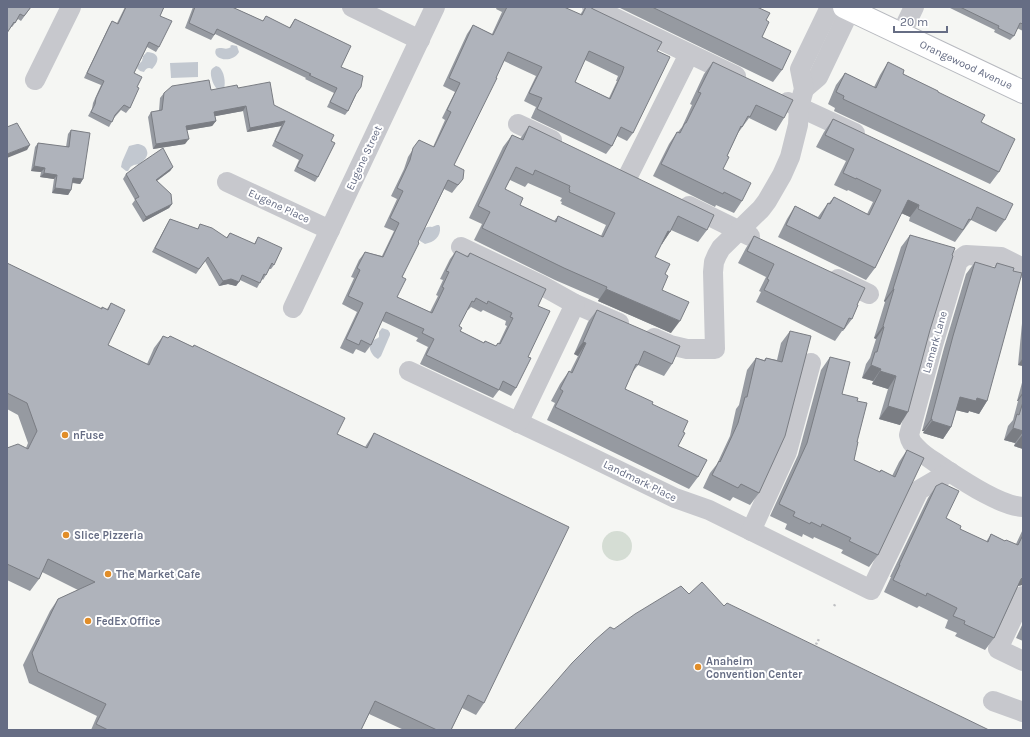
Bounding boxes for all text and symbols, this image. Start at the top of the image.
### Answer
scale bar [894,8,947,34]
text: 20 m [900,15,928,29]
street label: Orangewood Avenue [917,38,1015,92]
street label: Eugene Street [343,124,385,192]
street label: Eugene Place [246,186,312,226]
street label: Lamark Lane [920,309,950,374]
place label: nFuse [73,429,104,442]
marker: nFuse [60,430,70,440]
street label: Landmark Place [601,458,679,505]
place label: Slice Pizzeria [74,529,143,542]
marker: Slice Pizzeria [61,530,71,540]
place label: The Market Cafe [116,568,201,581]
marker: The Market Cafe [103,569,113,579]
place label: FedEx Office [96,615,161,628]
marker: FedEx Office [83,616,93,626]
place label: Anaheim Convention Center [706,655,803,681]
marker: Anaheim Convention Center [693,662,703,672]

